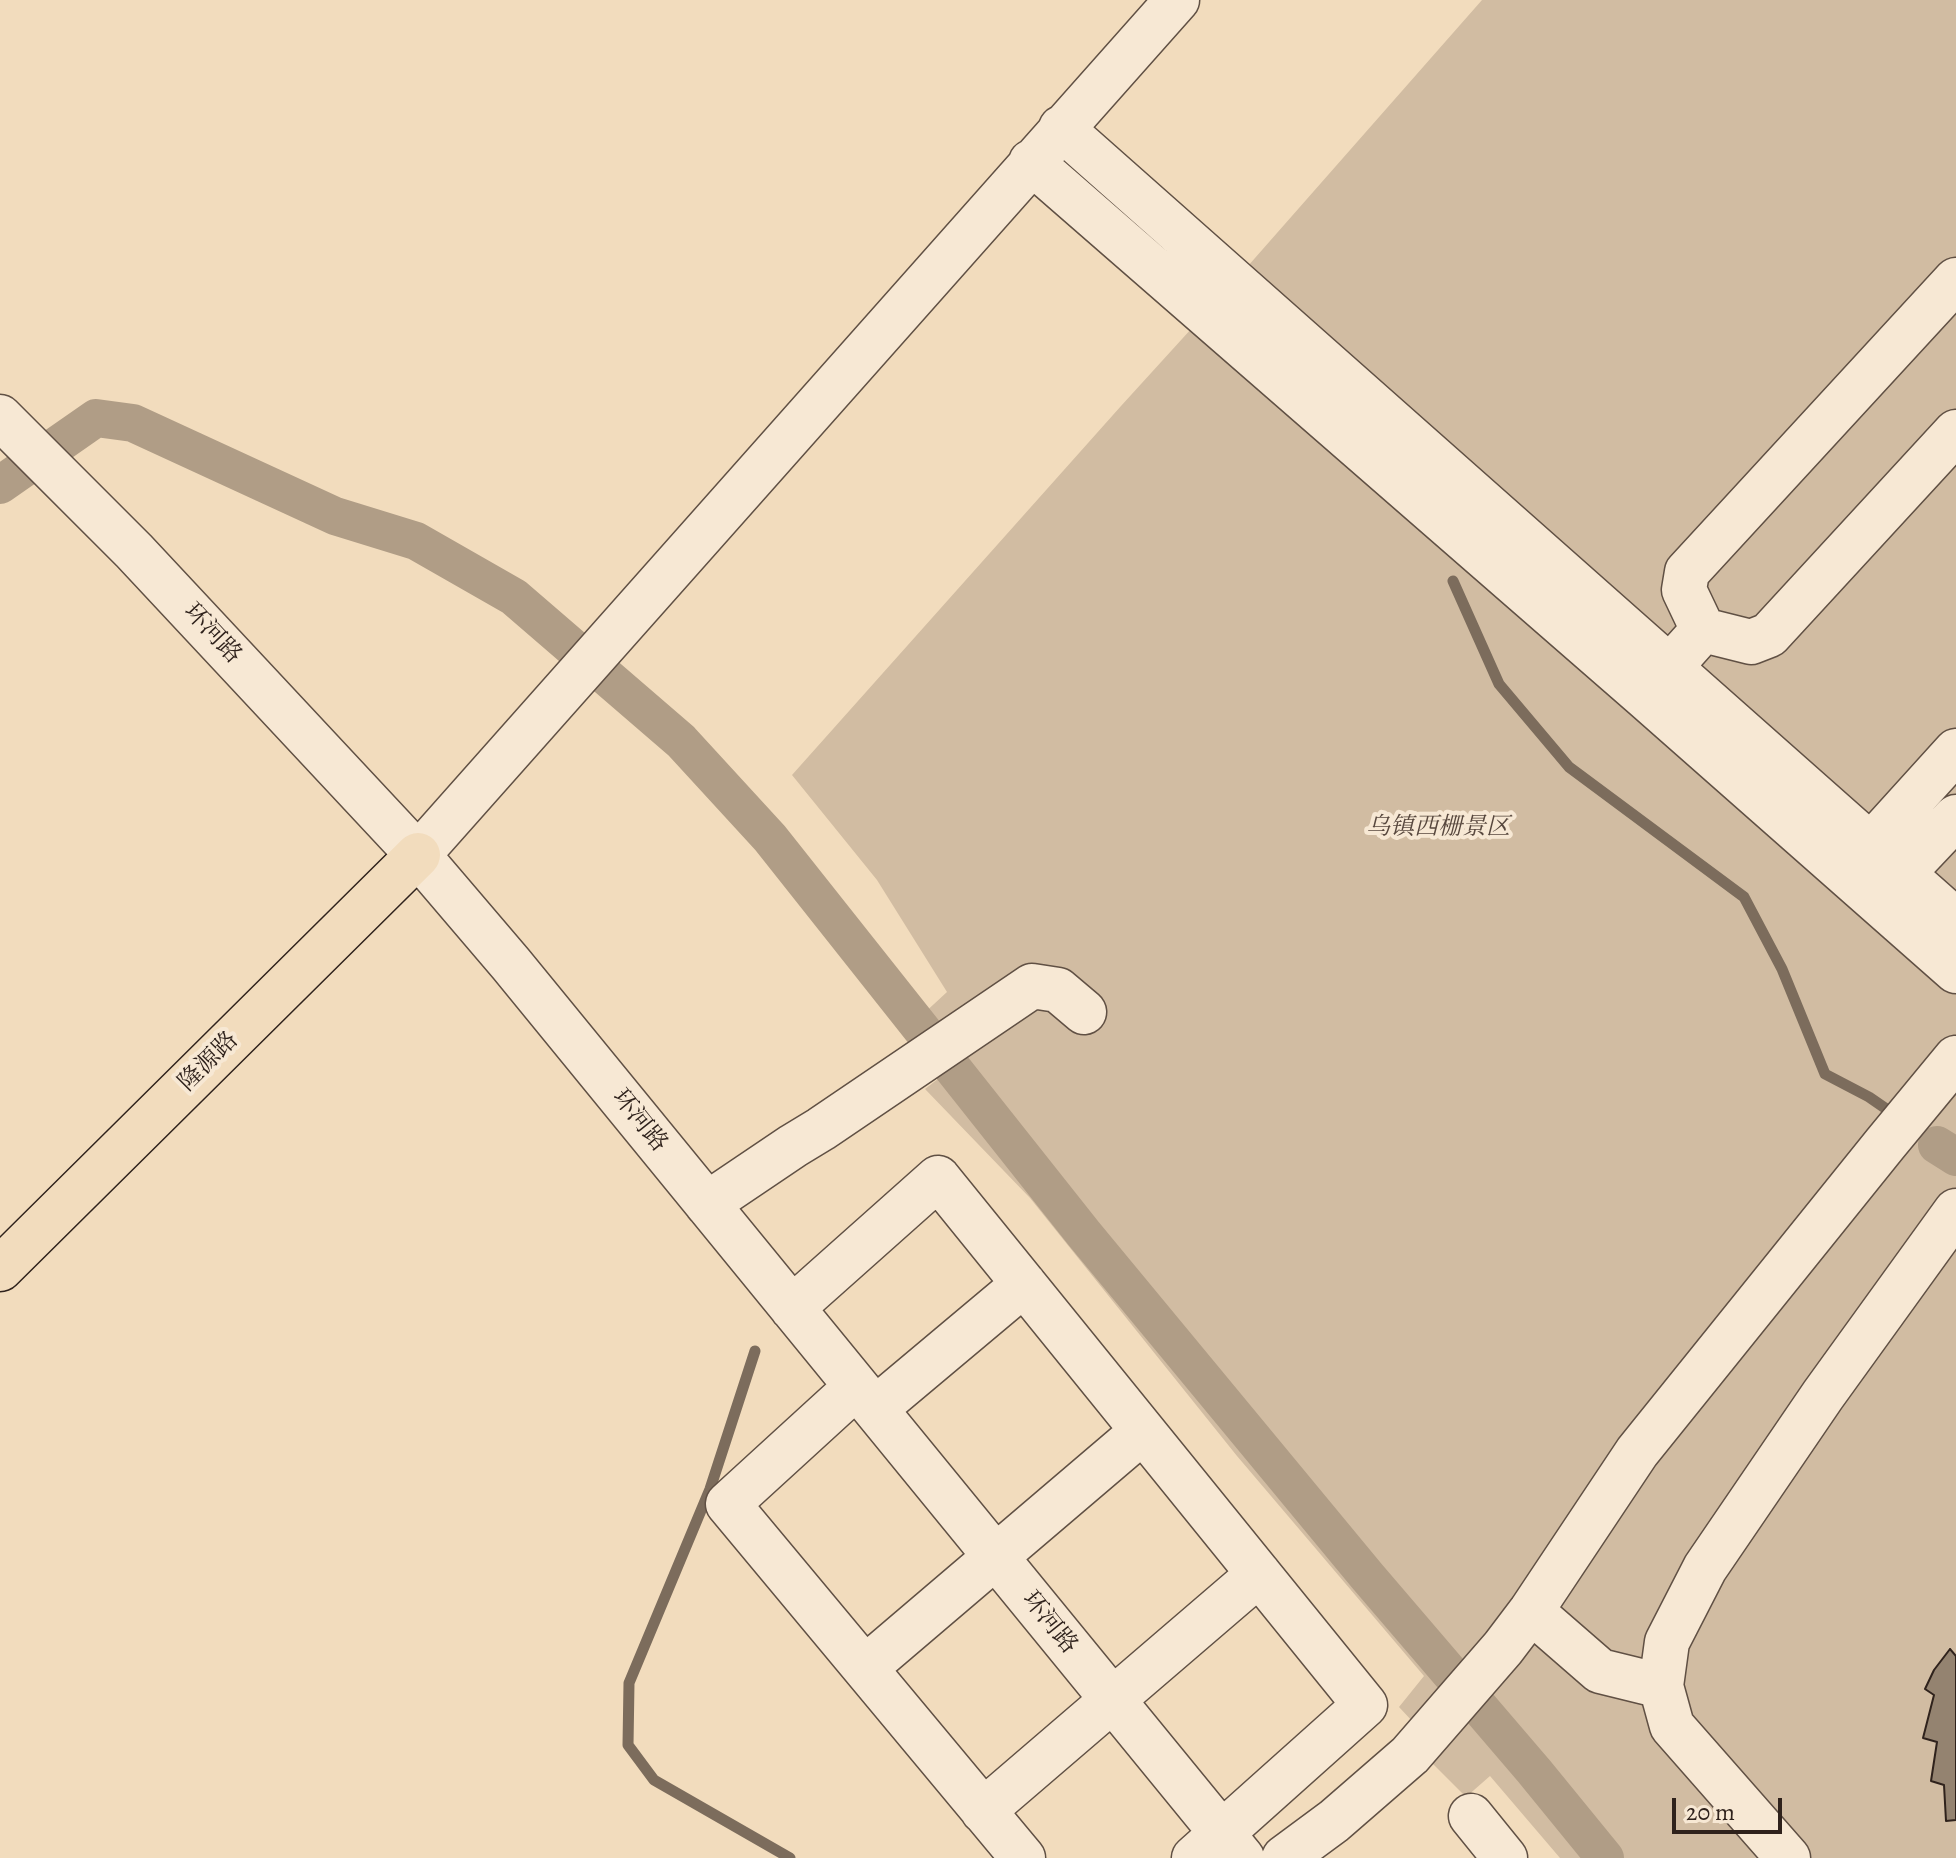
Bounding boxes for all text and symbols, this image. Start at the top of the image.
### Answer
street label: 环河路 [177,598,247,670]
park label: 乌镇西栅景区 [1366,814,1510,842]
street label: 隆源路 [173,1026,245,1098]
street label: 环河路 [605,1084,673,1158]
street label: 环河路 [1015,1586,1083,1660]
scale bar [1676,1782,1786,1832]
text: 20 m [1686,1796,1735,1828]

